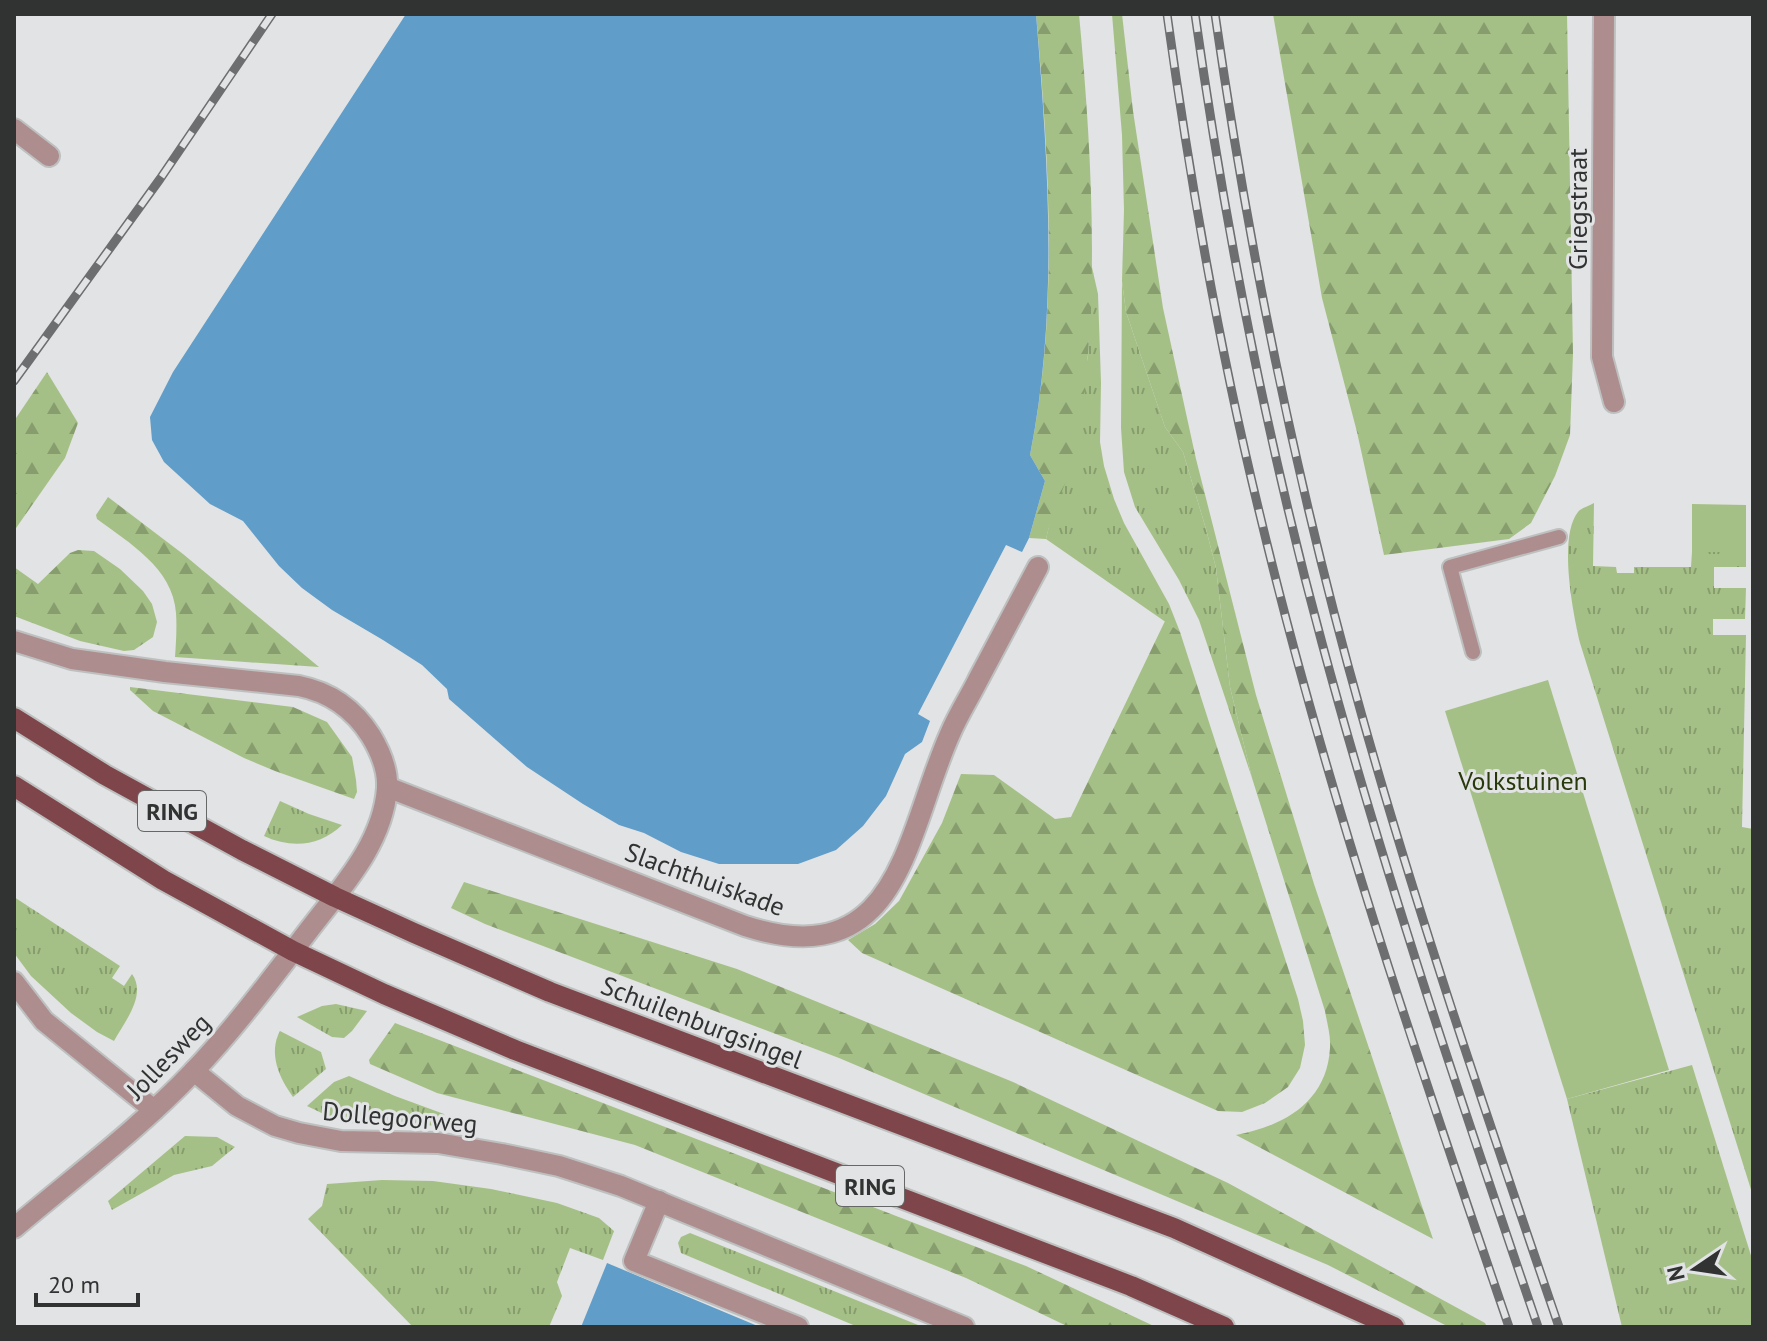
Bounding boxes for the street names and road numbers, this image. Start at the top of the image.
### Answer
street label: Griegstraat [1561,148,1594,270]
road number: RING [138,791,206,831]
street label: Slachthuiskade [621,835,789,923]
street label: Schuilenburgsingel [596,968,808,1076]
street label: Jollesweg [118,1006,217,1107]
street label: Dollegoorweg [321,1094,479,1140]
road number: RING [836,1166,904,1206]

